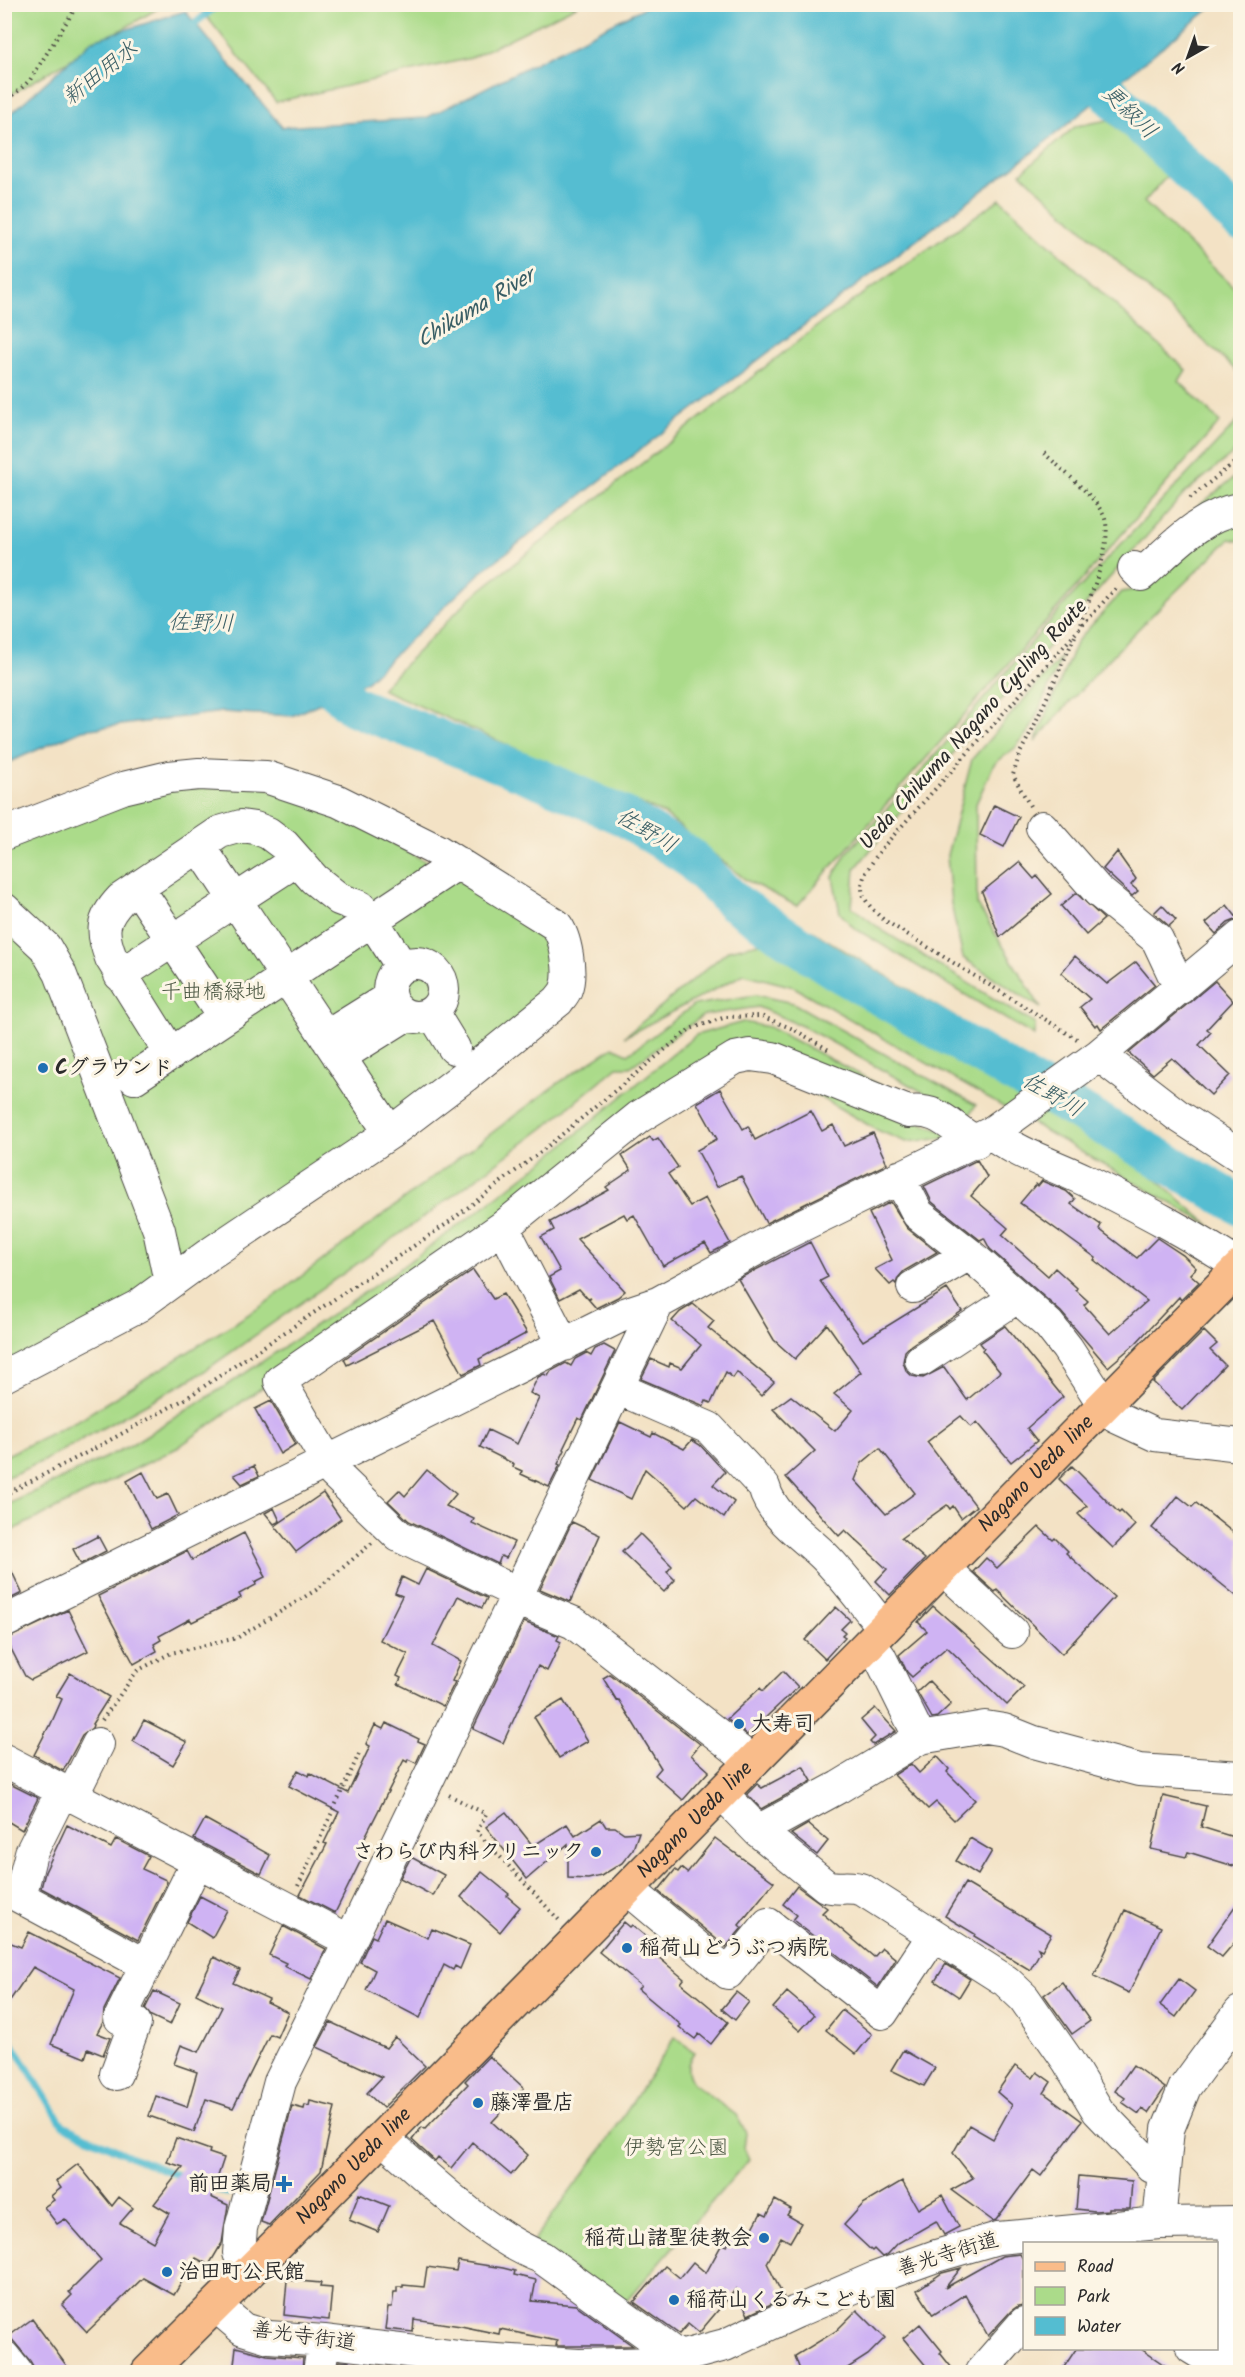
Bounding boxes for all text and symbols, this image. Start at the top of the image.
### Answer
north arrow [1158,27,1218,87]
water label: 新田用水 [56,33,146,115]
text: N [1167,55,1191,80]
water label: 更級川 [1093,77,1165,149]
water label: Chikuma River [410,257,546,358]
street label: Ueda Chikuma Nagano Cycling Route [852,591,1097,858]
water label: 佐野川 [168,606,234,642]
water label: 佐野川 [609,800,683,864]
park label: 千曲橋緑地 [161,976,266,1009]
place label: Cグラウンド [55,1052,173,1085]
marker: Cグラウンド [36,1061,50,1075]
water label: 佐野川 [1015,1064,1089,1128]
street label: Nagano Ueda line [970,1407,1102,1541]
place label: 大寿司 [751,1708,814,1741]
marker: 大寿司 [732,1717,746,1731]
street label: Nagano Ueda line [629,1753,761,1887]
place label: さわらび内科クリニック [353,1836,584,1869]
marker: さわらび内科クリニック [589,1845,603,1859]
place label: 稲荷山どうぶつ病院 [639,1932,829,1965]
marker: 稲荷山どうぶつ病院 [620,1941,634,1955]
place label: 藤澤畳店 [490,2087,574,2120]
marker: 藤澤畳店 [471,2096,485,2110]
street label: Nagano Ueda line [288,2099,420,2233]
park label: 伊勢宮公園 [624,2132,729,2165]
place label: 前田薬局 [188,2168,272,2201]
marker: 前田薬局 [277,2177,291,2191]
place label: 稲荷山諸聖徒教会 [584,2222,752,2255]
street label: 善光寺街道 [893,2224,1003,2286]
marker: 稲荷山諸聖徒教会 [757,2231,771,2245]
legend [1023,2242,1218,2350]
text: Road [1077,2253,1114,2282]
place label: 治田町公民館 [179,2256,305,2289]
marker: 治田町公民館 [160,2265,174,2279]
text: Park [1077,2283,1110,2312]
place label: 稲荷山くるみこども園 [686,2284,896,2317]
marker: 稲荷山くるみこども園 [667,2293,681,2307]
street label: 善光寺街道 [250,2313,358,2361]
text: Water [1077,2313,1122,2342]

